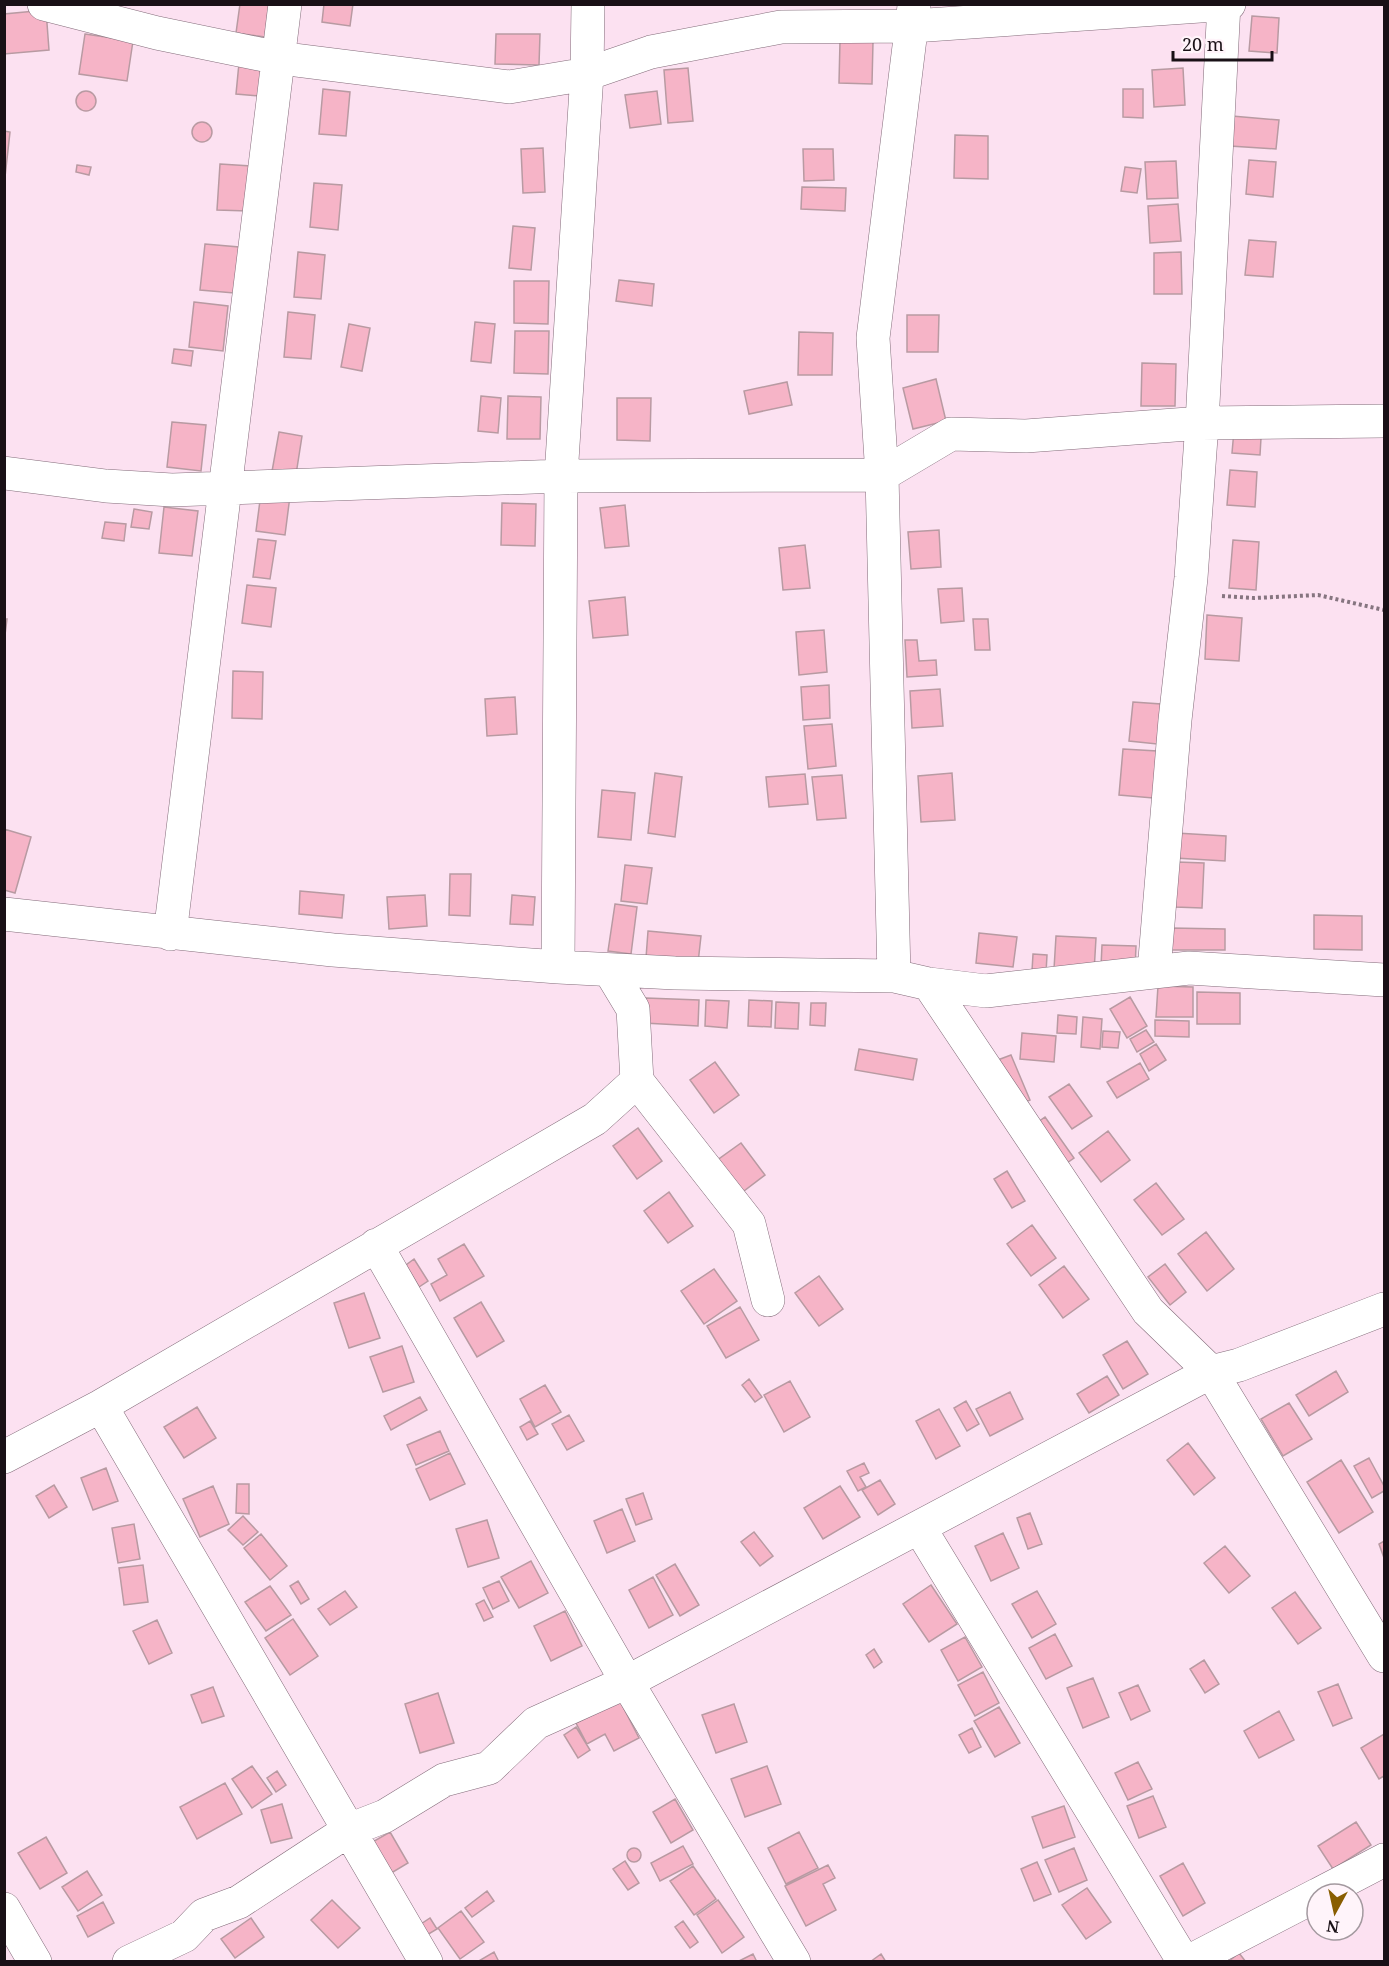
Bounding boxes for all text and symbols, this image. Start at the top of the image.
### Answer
scale bar [1173,24,1272,62]
text: 20 m [1182,32,1224,56]
north arrow [1305,1882,1365,1942]
text: N [1325,1915,1341,1939]

